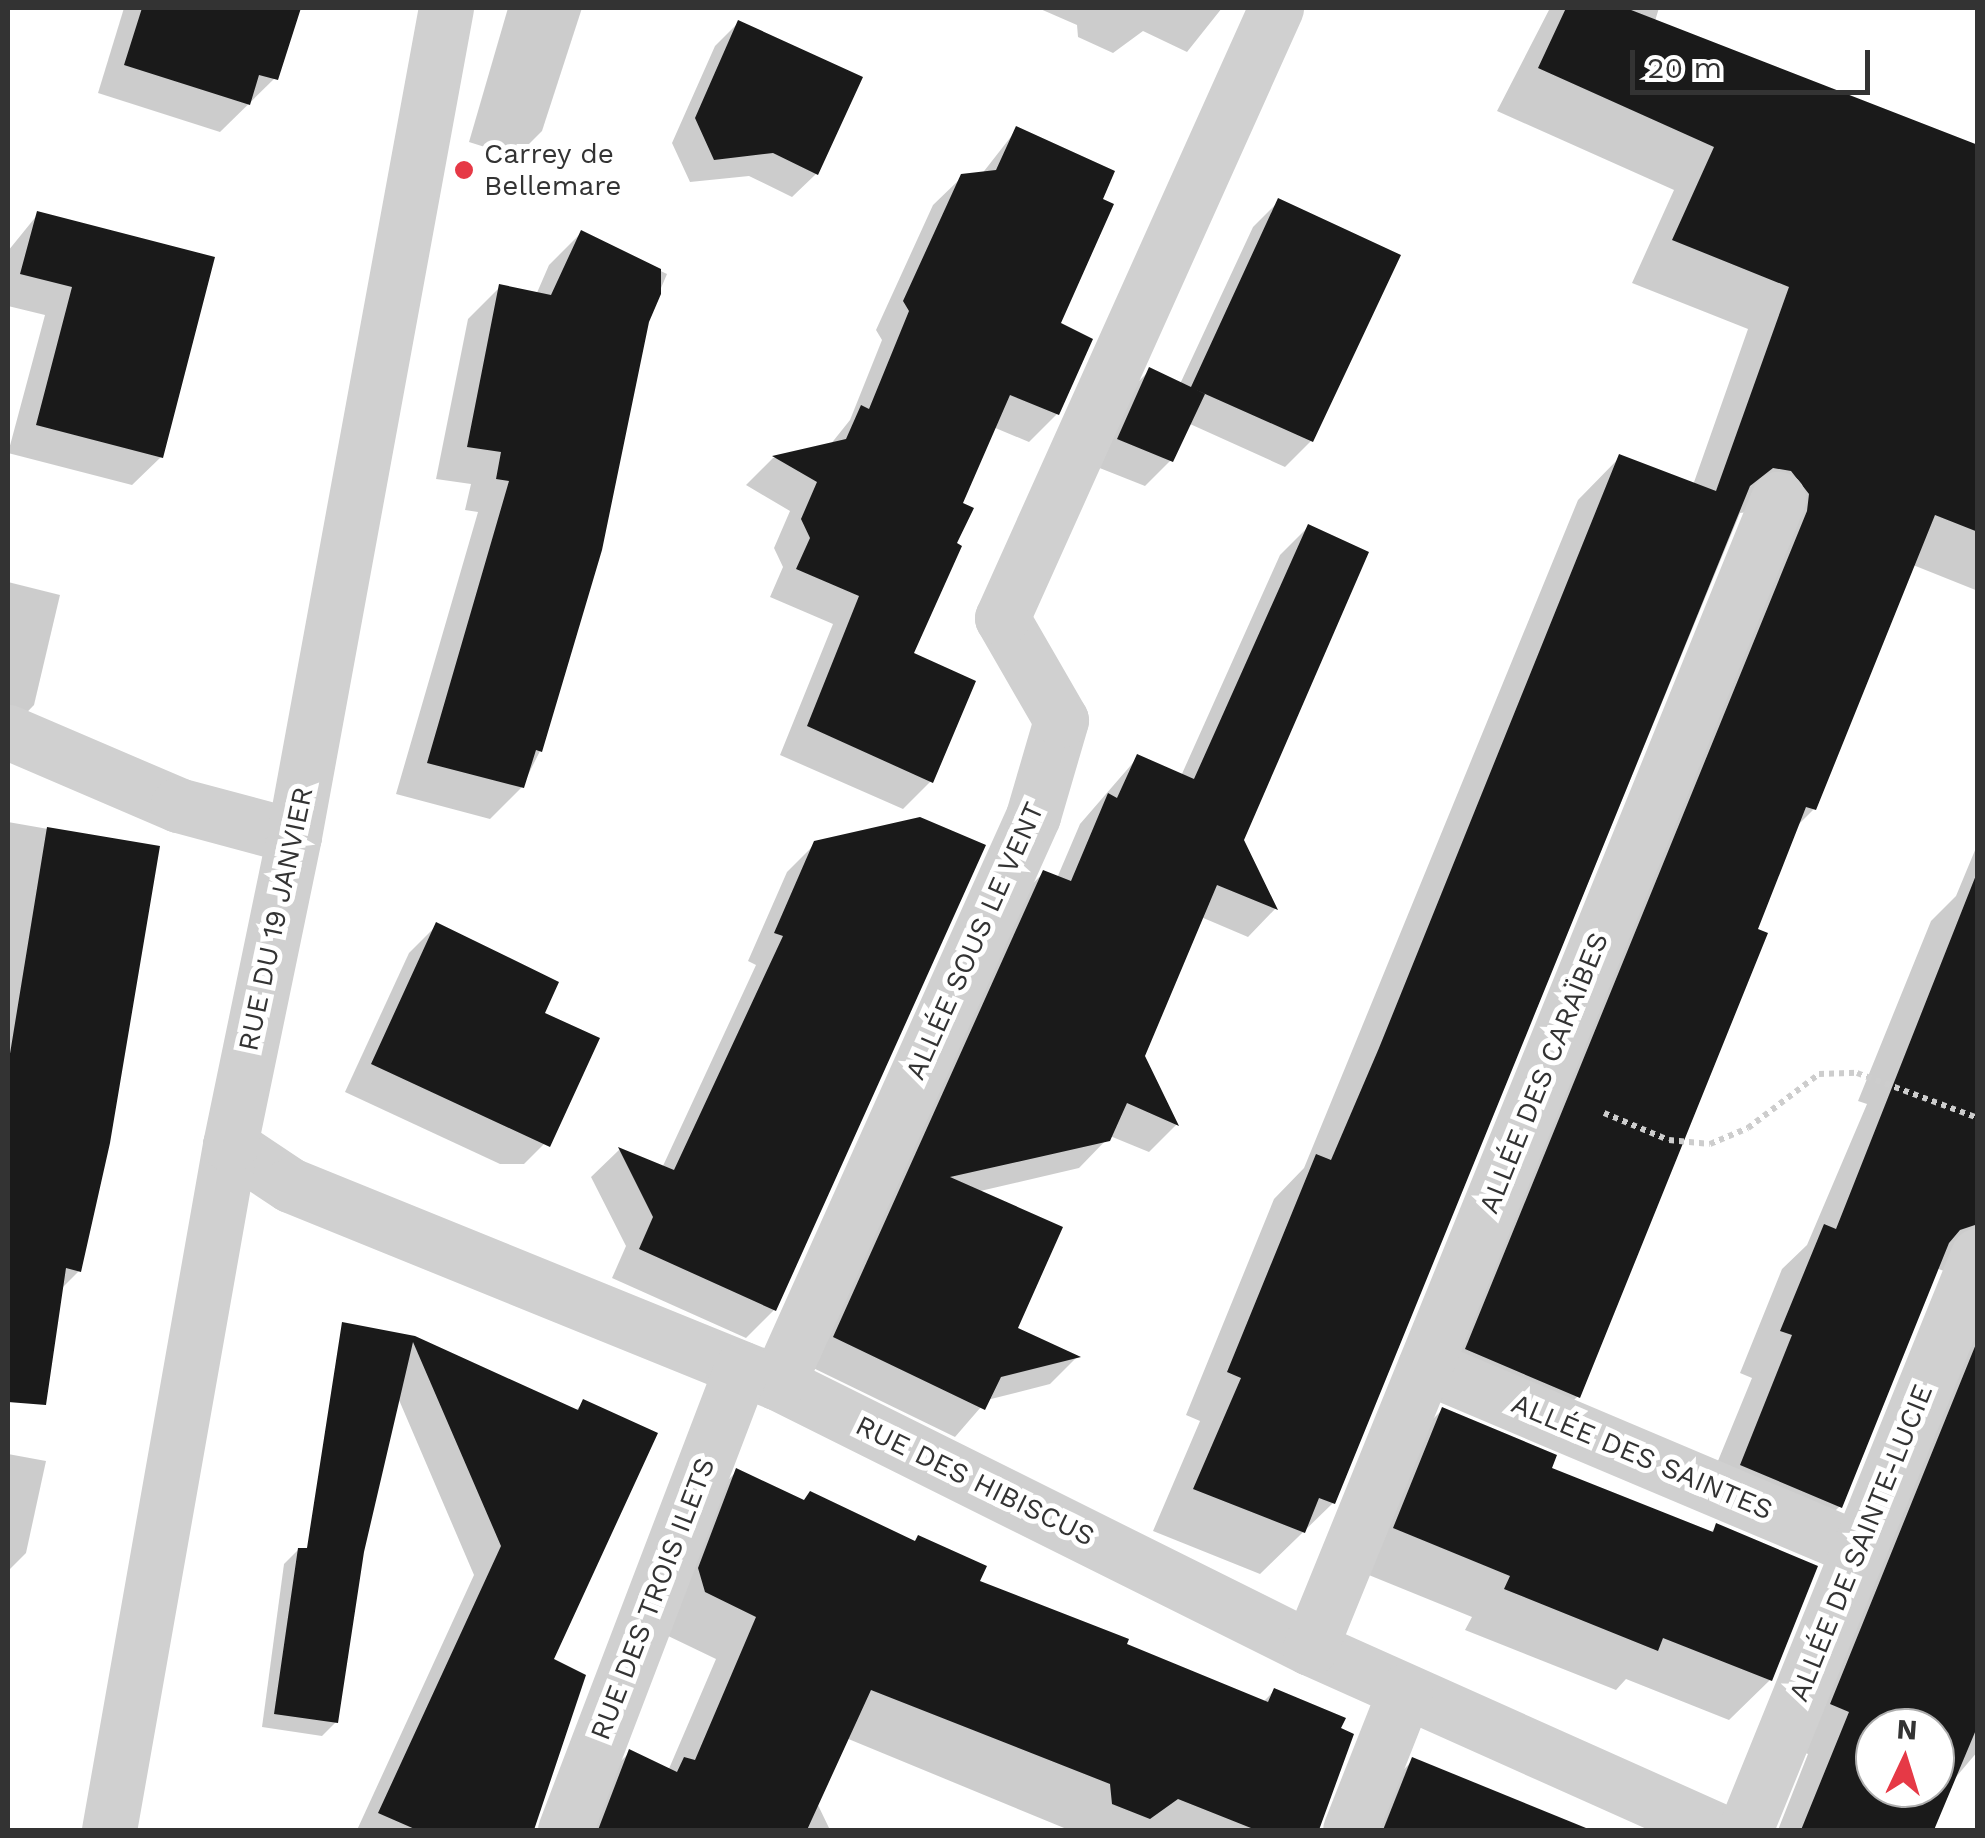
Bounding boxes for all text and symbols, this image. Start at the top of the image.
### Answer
scale bar [1635,30,1875,92]
text: 20 m [1647,50,1722,85]
place label: Carrey de Bellemare [484,137,621,203]
marker: Carrey de Bellemare [453,159,475,181]
street label: RUE DU 19 JANVIER [231,783,321,1055]
street label: ALLÉE SOUS LE VENT [898,797,1052,1085]
street label: ALLÉE DES CARAÏBES [1472,928,1616,1218]
street label: ALLÉE DE SAINTE-LUCIE [1782,1380,1940,1706]
street label: ALLÉE DES SAINTES [1506,1387,1778,1527]
street label: RUE DES HIBISCUS [850,1409,1100,1553]
street label: RUE DES TROIS ILETS [583,1453,723,1745]
north arrow [1855,1708,1955,1808]
text: N [1895,1712,1918,1747]

